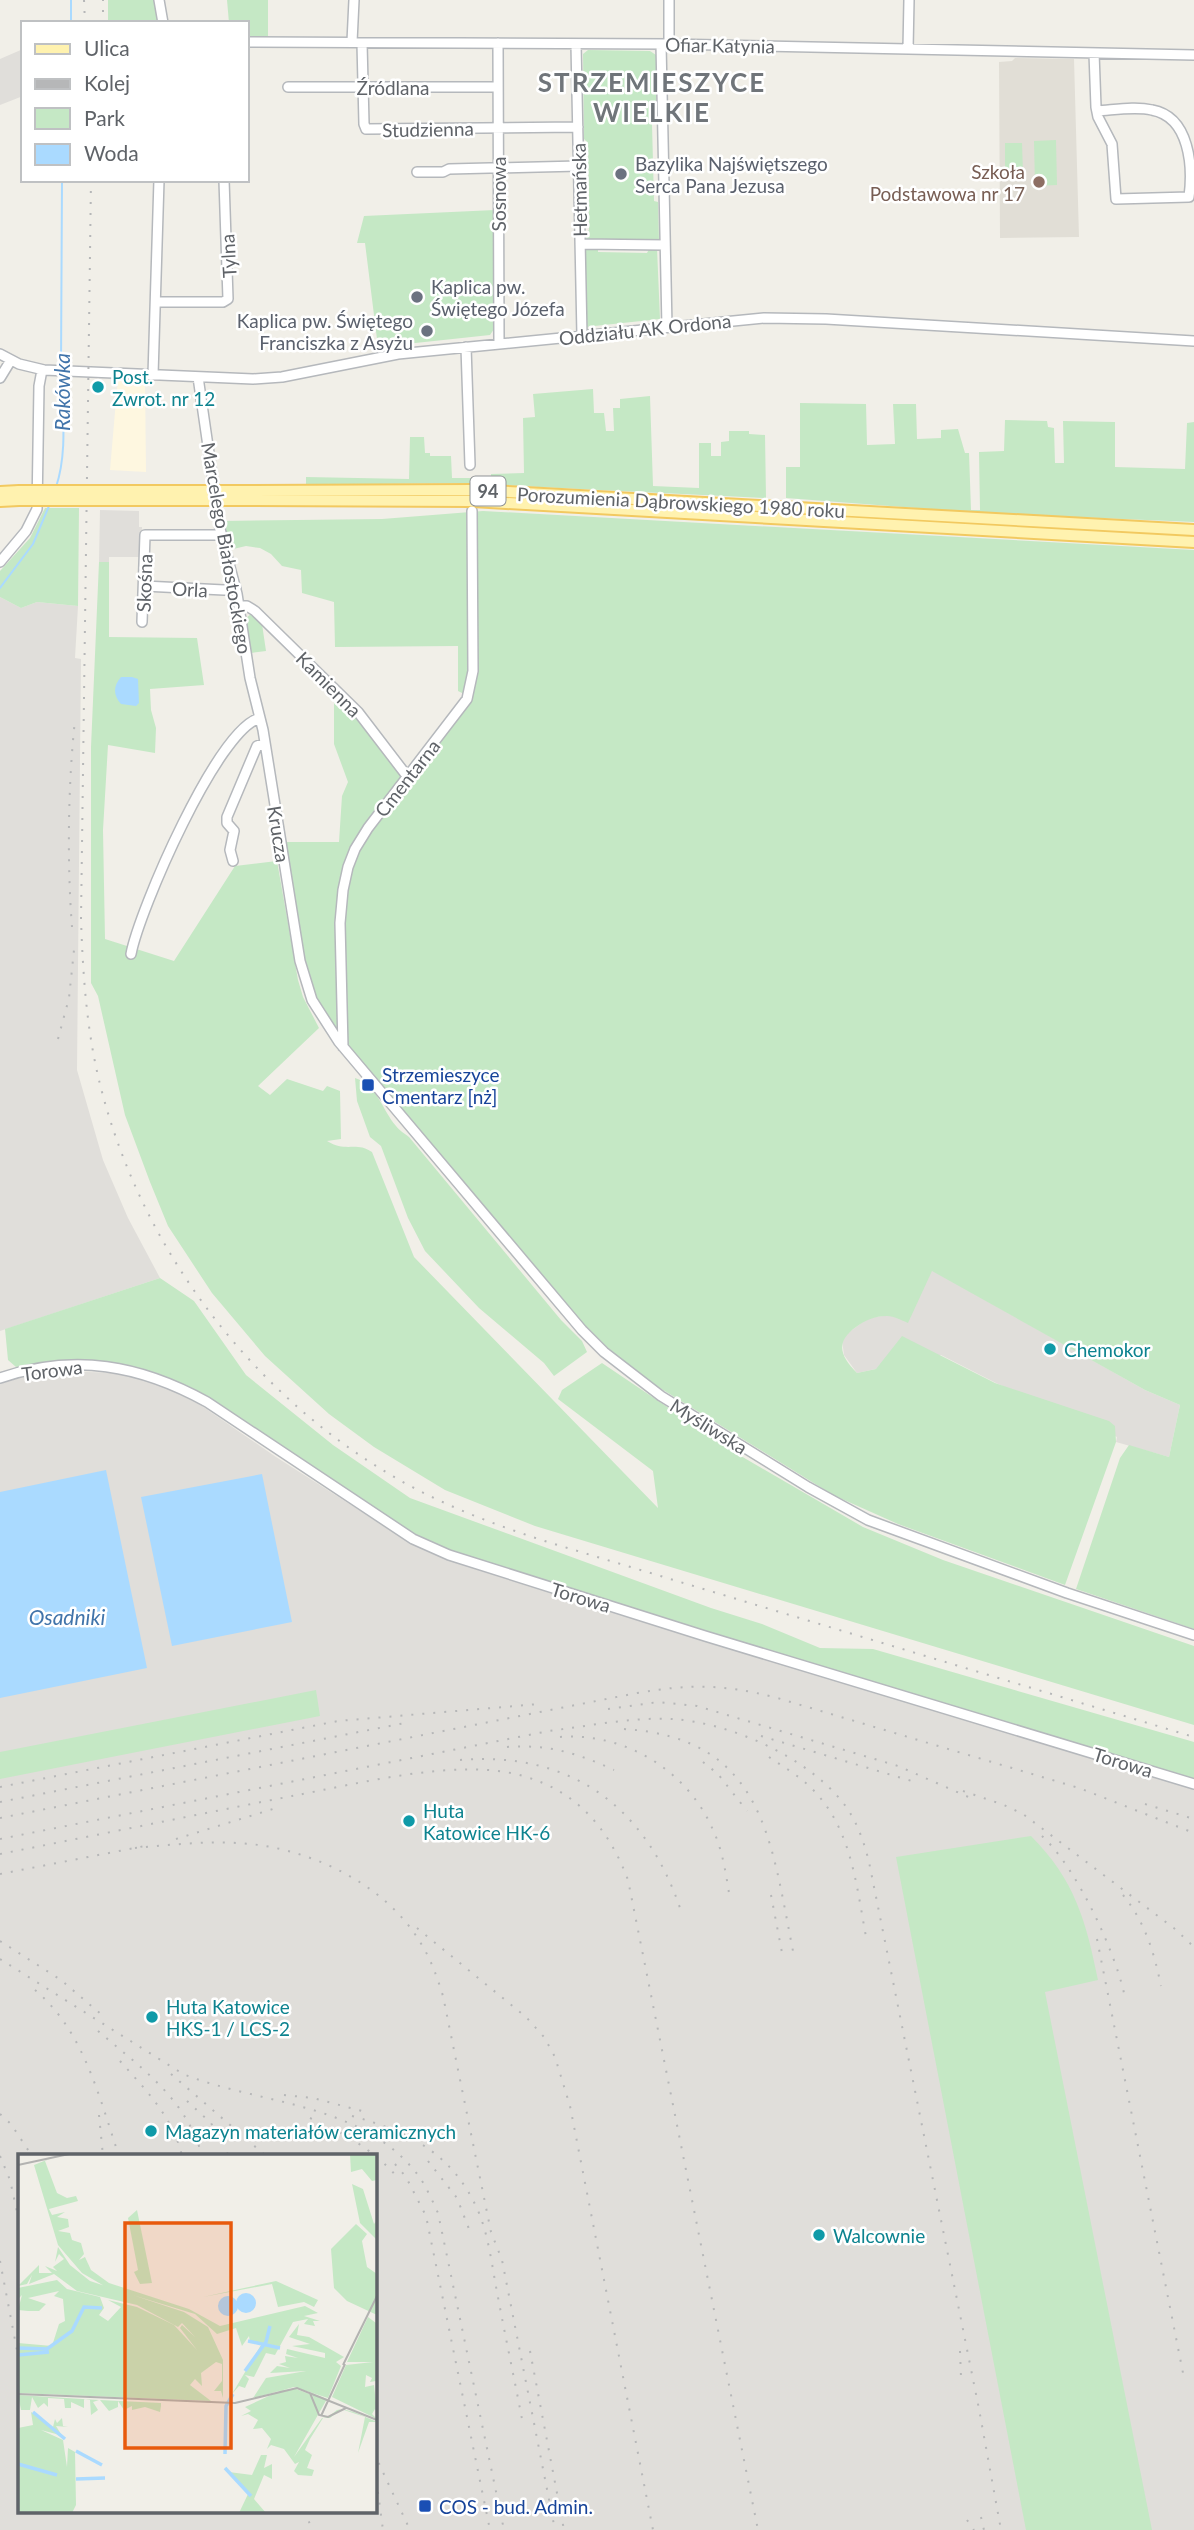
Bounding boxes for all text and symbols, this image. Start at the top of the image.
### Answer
legend [21,21,248,182]
street label: Ofiar Katynia [665,33,775,57]
text: Ulica [84,35,130,60]
district label: STRZEMIESZYCE WIELKIE [538,66,766,128]
text: Kolej [84,70,130,95]
street label: Źródlana [356,76,430,99]
text: Park [84,105,125,130]
street label: Studzienna [382,117,474,141]
text: Woda [84,140,139,165]
street label: Hetmańska [567,143,591,237]
place label: Bazylika Najświętszego Serca Pana Jezusa [635,152,828,197]
street label: Sosnowa [487,157,510,231]
place label: Szkoła Podstawowa nr 17 [870,160,1025,205]
marker: Bazylika Najświętszego Serca Pana Jezusa [613,166,629,182]
marker: Szkoła Podstawowa nr 17 [1031,174,1047,190]
street label: Tylna [215,233,241,279]
place label: Kaplica pw. Świętego Józefa [431,275,565,320]
marker: Kaplica pw. Świętego Józefa [409,289,425,305]
place label: Kaplica pw. Świętego Franciszka z Asyżu [237,309,413,354]
street label: Oddziału AK Ordona [558,309,732,349]
marker: Kaplica pw. Świętego Franciszka z Asyżu [419,323,435,339]
water label: Rakówka [49,353,74,431]
place label: Post. Zwrot. nr 12 [112,365,215,410]
marker: Post. Zwrot. nr 12 [90,379,106,395]
street label: Marcelego Białostockiego [197,440,257,656]
road number: 94 [470,476,505,505]
street label: Porozumienia Dąbrowskiego 1980 roku [516,482,846,522]
street label: Skośna [131,553,157,613]
street label: Orla [171,577,209,601]
street label: Kamienna [292,647,366,721]
street label: Cmentarna [370,735,444,821]
street label: Krucza [263,804,295,864]
place label: Strzemieszyce Cmentarz [nż] [382,1063,500,1108]
marker: Strzemieszyce Cmentarz [nż] [360,1077,376,1093]
place label: Chemokor [1064,1338,1151,1361]
marker: Chemokor [1042,1341,1058,1357]
street label: Torowa [20,1355,84,1385]
street label: Myśliwska [666,1393,752,1459]
street label: Torowa [548,1577,614,1617]
water label: Osadniki [29,1604,105,1629]
street label: Torowa [1090,1742,1156,1782]
place label: Huta Katowice HK-6 [423,1799,550,1844]
marker: Huta Katowice HK-6 [401,1813,417,1829]
place label: Huta Katowice HKS-1 / LCS-2 [166,1995,290,2040]
marker: Huta Katowice HKS-1 / LCS-2 [144,2009,160,2025]
place label: Magazyn materiałów ceramicznych [165,2120,456,2143]
marker: Magazyn materiałów ceramicznych [143,2123,159,2139]
inset map [18,2154,376,2512]
place label: Walcownie [833,2224,925,2247]
marker: Walcownie [811,2227,827,2243]
place label: COS - bud. Admin. [439,2495,593,2518]
marker: COS - bud. Admin. [417,2498,433,2514]

